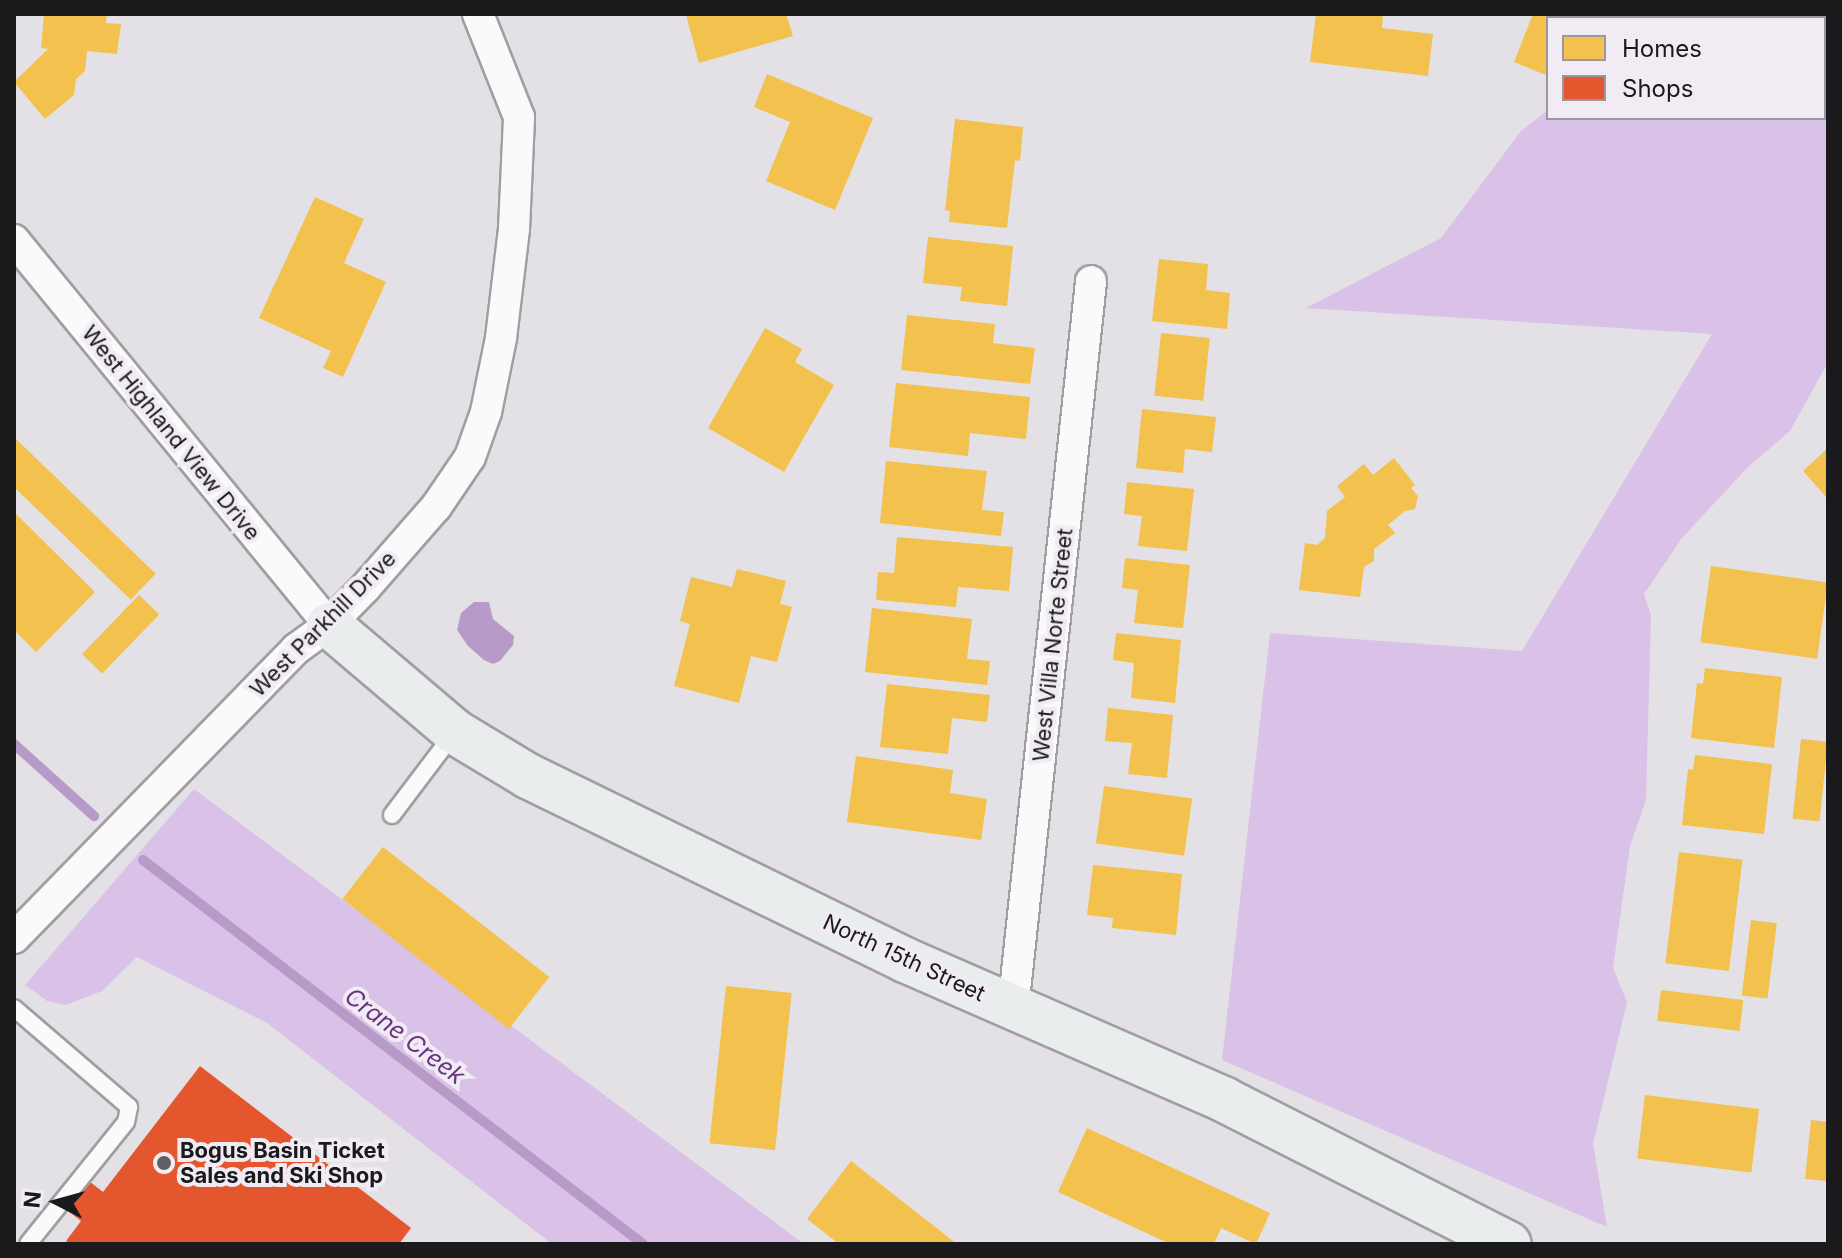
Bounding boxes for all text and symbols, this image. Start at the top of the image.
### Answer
legend [1546,16,1826,120]
text: Homes [1622,34,1702,63]
text: Shops [1622,74,1693,103]
street label: West Highland View Drive [76,320,266,546]
street label: West Villa Norte Street [1028,527,1078,763]
street label: West Parkhill Drive [245,546,401,702]
street label: North 15th Street [819,909,989,1007]
water label: Crane Creek [339,982,471,1090]
place label: Bogus Basin Ticket Sales and Ski Shop [180,1137,385,1188]
marker: Bogus Basin Ticket Sales and Ski Shop [155,1154,173,1172]
north arrow [16,1162,96,1242]
text: N [18,1190,46,1209]

